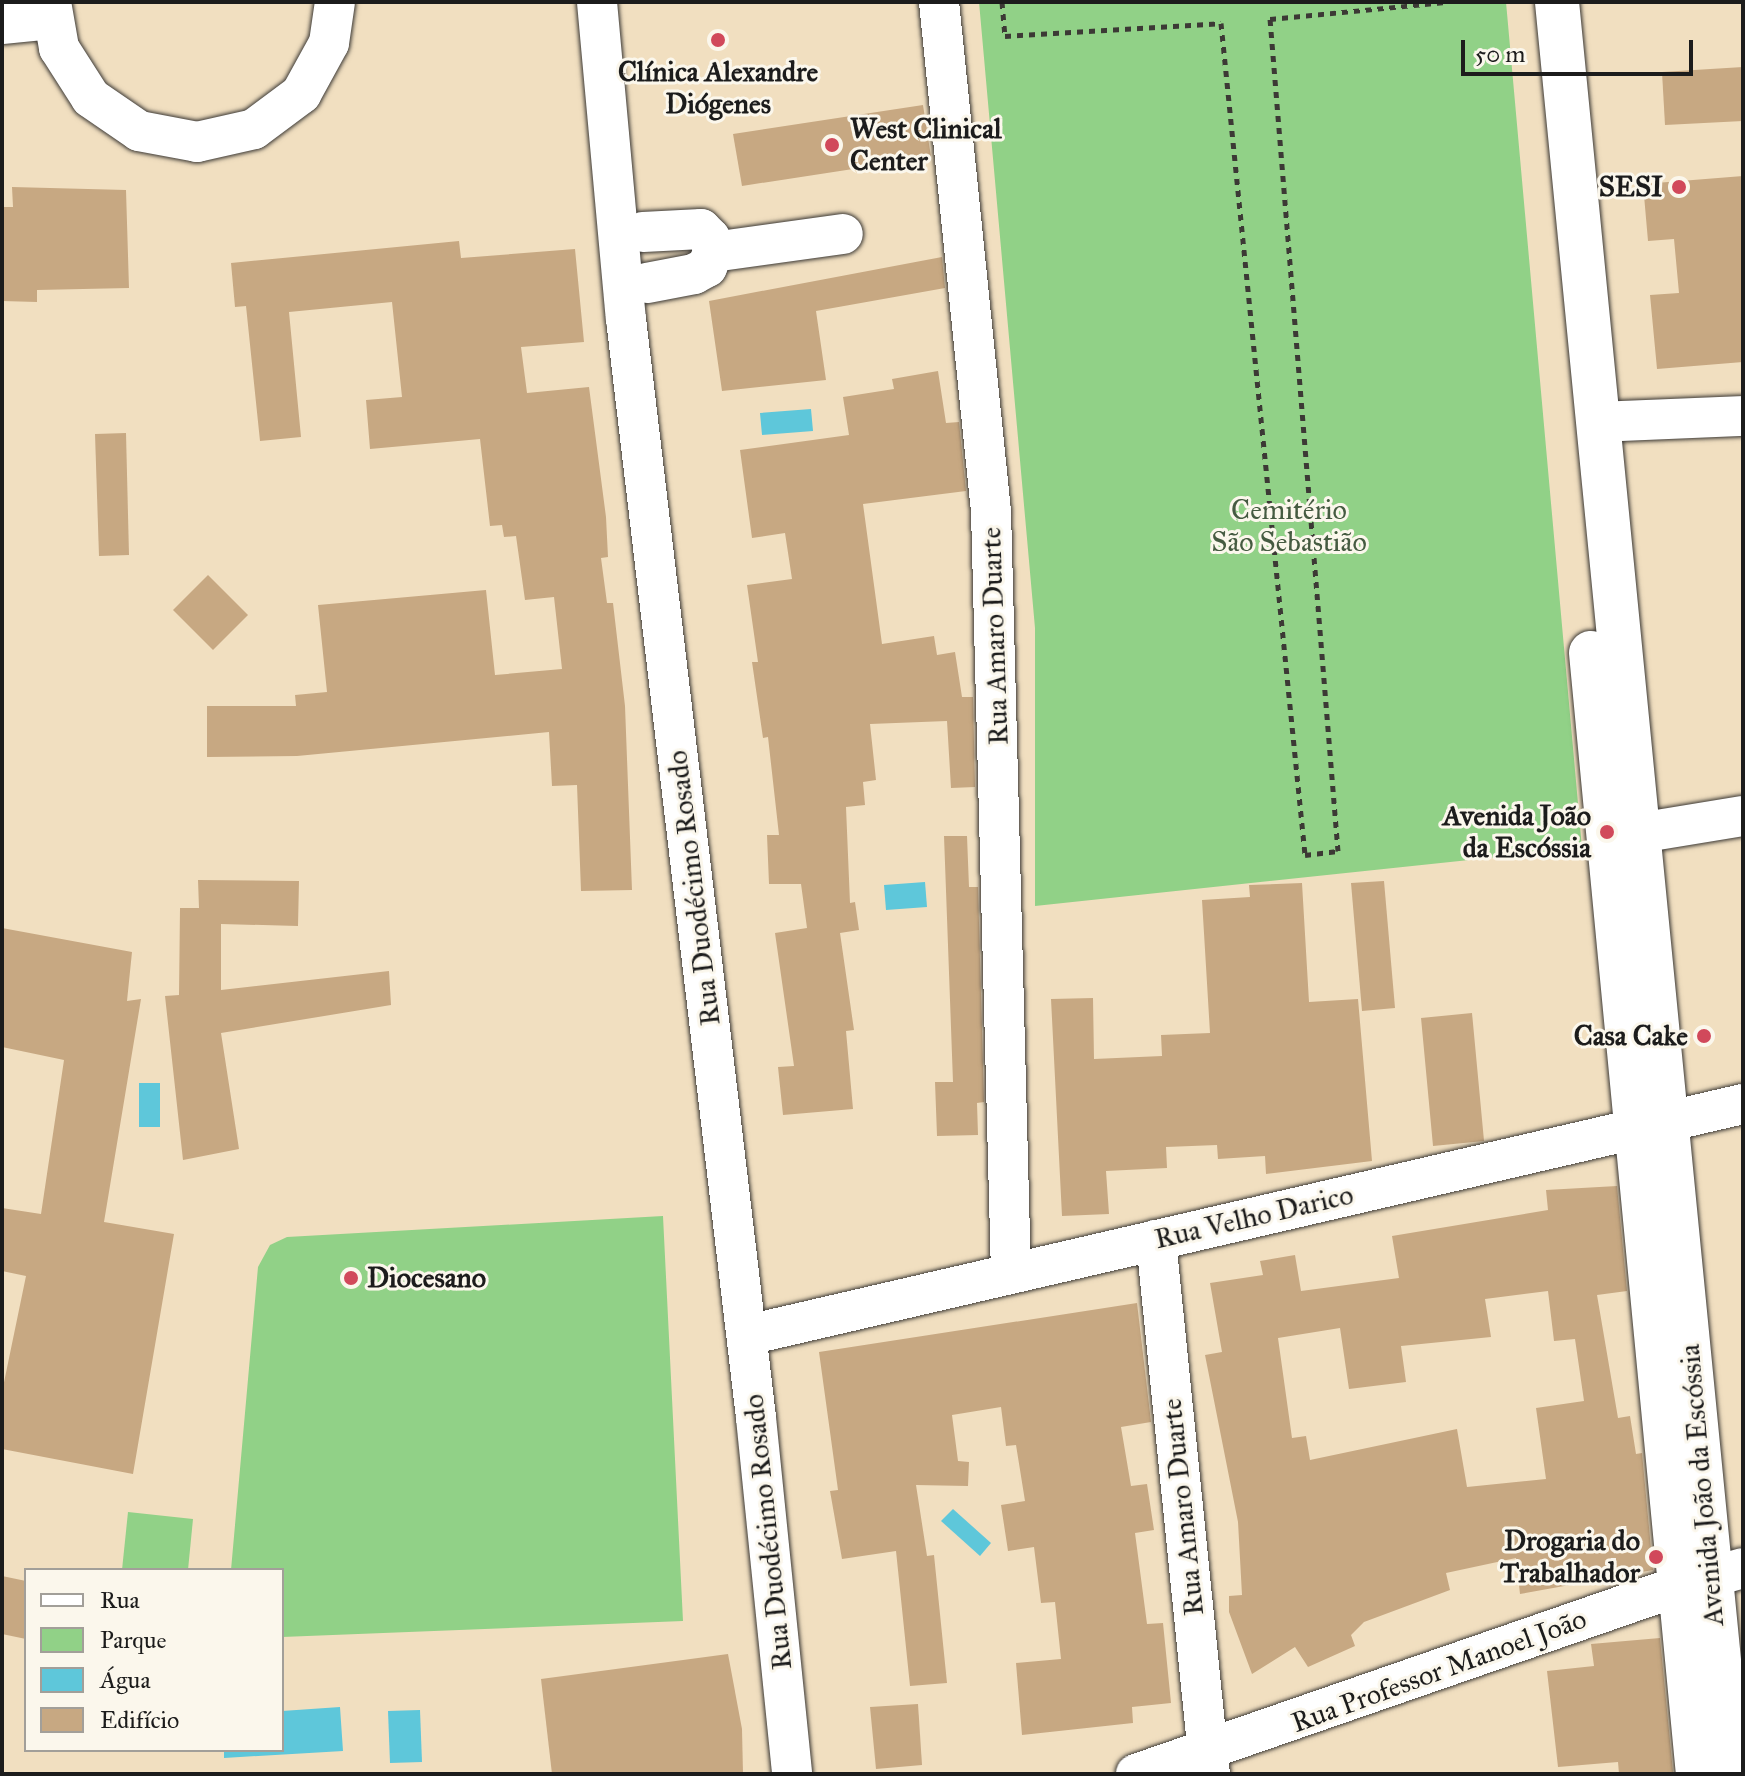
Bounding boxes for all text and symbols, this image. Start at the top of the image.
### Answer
scale bar [1465,24,1697,74]
marker: Clínica Alexandre Diógenes [707,29,729,51]
text: 50 m [1475,39,1525,69]
place label: Clínica Alexandre Diógenes [618,55,818,121]
place label: West Clinical Center [850,112,1002,178]
marker: West Clinical Center [821,134,843,156]
place label: SESI [1599,170,1663,204]
marker: SESI [1670,178,1688,196]
park label: Cemitério São Sebastião [1211,493,1367,559]
street label: Rua Amaro Duarte [974,526,1016,746]
street label: Rua Duodécimo Rosado [660,749,728,1027]
place label: Avenida João da Escóssia [1443,799,1591,865]
marker: Avenida João da Escóssia [1598,823,1616,841]
place label: Casa Cake [1574,1019,1688,1053]
marker: Casa Cake [1695,1027,1713,1045]
street label: Rua Velho Darico [1151,1178,1357,1256]
place label: Diocesano [367,1261,486,1295]
marker: Diocesano [342,1269,360,1287]
street label: Avenida João da Escóssia [1673,1343,1731,1627]
street label: Rua Duodécimo Rosado [737,1393,799,1671]
street label: Rua Amaro Duarte [1155,1397,1211,1617]
place label: Drogaria do Trabalhador [1500,1524,1640,1590]
marker: Drogaria do Trabalhador [1647,1548,1665,1566]
legend [24,1568,284,1752]
text: Rua [100,1585,140,1615]
street label: Rua Professor Manoel João [1287,1602,1591,1740]
text: Parque [100,1625,167,1655]
text: Água [100,1665,151,1695]
text: Edifício [100,1705,179,1735]

